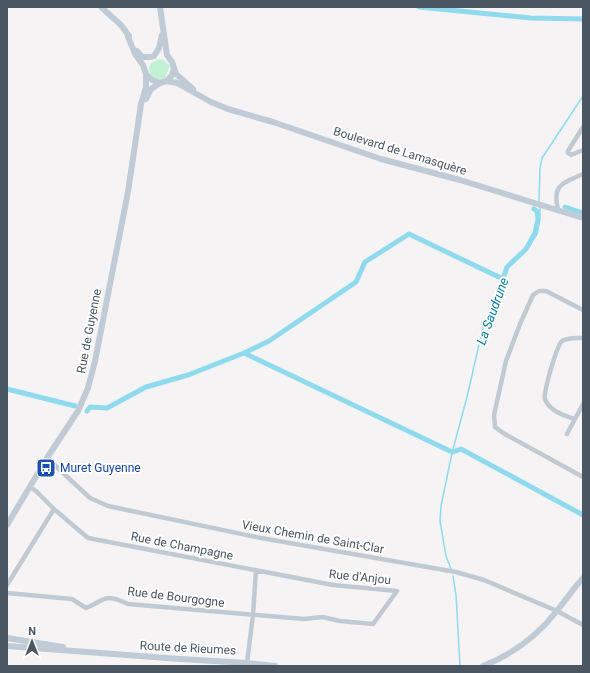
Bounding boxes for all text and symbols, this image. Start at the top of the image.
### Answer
street label: Boulevard de Lamasquère [332,124,468,178]
water label: La Saudrune [473,275,512,347]
street label: Rue de Guyenne [74,288,104,374]
bus stop icon: Muret Guyenne [35,457,57,479]
place label: Muret Guyenne [60,461,141,475]
street label: Vieux Chemin de Saint-Clar [241,518,385,556]
street label: Rue de Champagne [130,529,234,563]
street label: Rue d'Anjou [328,567,392,587]
street label: Rue de Bourgogne [127,584,225,610]
north arrow [12,621,52,661]
text: N [28,625,36,638]
street label: Route de Rieumes [139,638,237,658]

